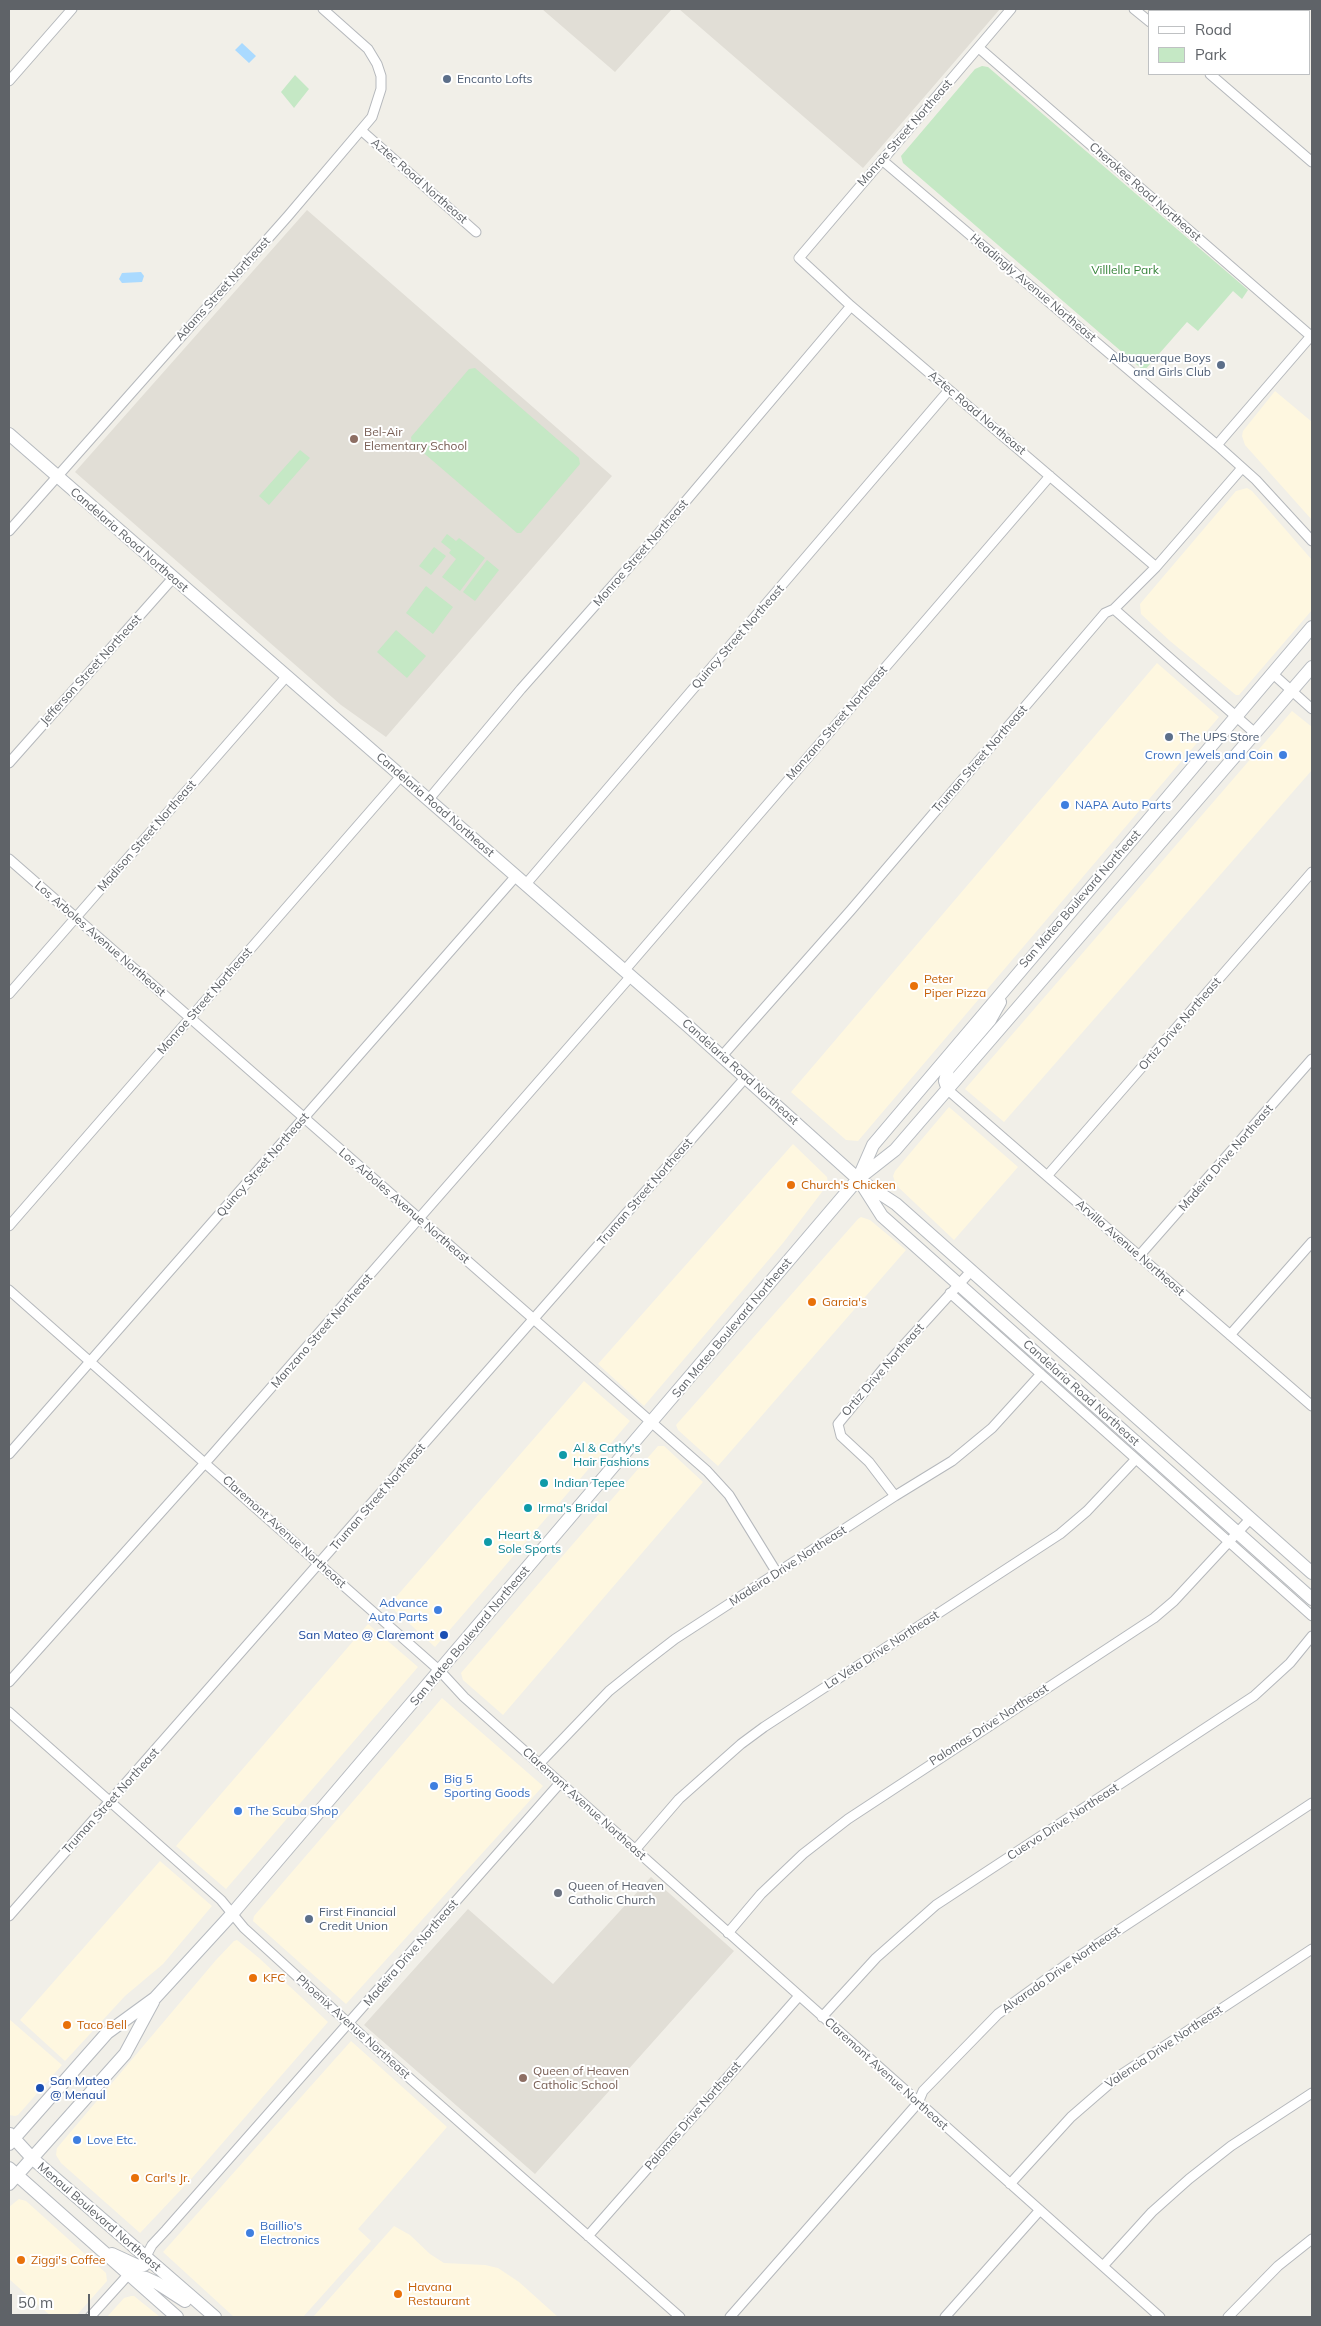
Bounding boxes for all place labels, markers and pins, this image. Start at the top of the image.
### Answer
place label: Encanto Lofts [457,72,533,86]
marker: Encanto Lofts [441,73,453,85]
place label: Albuquerque Boys and Girls Club [1109,351,1211,379]
marker: Albuquerque Boys and Girls Club [1215,359,1227,371]
place label: Bel-Air Elementary School [364,425,467,453]
marker: Bel-Air Elementary School [348,433,360,445]
place label: The UPS Store [1179,730,1259,744]
marker: The UPS Store [1163,731,1175,743]
place label: Crown Jewels and Coin [1145,748,1273,762]
marker: Crown Jewels and Coin [1277,749,1289,761]
place label: NAPA Auto Parts [1075,798,1171,812]
marker: NAPA Auto Parts [1059,799,1071,811]
place label: Peter Piper Pizza [924,972,986,1000]
marker: Peter Piper Pizza [908,980,920,992]
place label: Church's Chicken [801,1178,896,1192]
marker: Church's Chicken [785,1179,797,1191]
place label: Garcia's [822,1295,867,1309]
marker: Garcia's [806,1296,818,1308]
place label: Al & Cathy's Hair Fashions [573,1441,649,1469]
marker: Al & Cathy's Hair Fashions [557,1449,569,1461]
place label: Indian Tepee [554,1476,625,1490]
marker: Indian Tepee [538,1477,550,1489]
place label: Irma's Bridal [538,1501,608,1515]
marker: Irma's Bridal [522,1502,534,1514]
place label: Heart & Sole Sports [498,1528,561,1556]
marker: Heart & Sole Sports [482,1536,494,1548]
place label: Advance Auto Parts [369,1596,428,1624]
marker: Advance Auto Parts [432,1604,444,1616]
place label: San Mateo @ Claremont [299,1628,434,1642]
marker: San Mateo @ Claremont [438,1629,450,1641]
place label: Big 5 Sporting Goods [444,1772,530,1800]
marker: Big 5 Sporting Goods [428,1780,440,1792]
place label: The Scuba Shop [248,1804,338,1818]
marker: The Scuba Shop [232,1805,244,1817]
place label: Queen of Heaven Catholic Church [568,1879,664,1907]
marker: Queen of Heaven Catholic Church [552,1887,564,1899]
place label: First Financial Credit Union [319,1905,396,1933]
marker: First Financial Credit Union [303,1913,315,1925]
place label: KFC [263,1971,285,1985]
marker: KFC [247,1972,259,1984]
place label: Taco Bell [77,2018,127,2032]
marker: Taco Bell [61,2019,73,2031]
place label: Queen of Heaven Catholic School [533,2064,629,2092]
marker: Queen of Heaven Catholic School [517,2072,529,2084]
place label: San Mateo @ Menaul [50,2074,110,2102]
marker: San Mateo @ Menaul [34,2082,46,2094]
place label: Love Etc. [87,2133,136,2147]
marker: Love Etc. [71,2134,83,2146]
place label: Carl's Jr. [145,2171,190,2185]
marker: Carl's Jr. [129,2172,141,2184]
place label: Baillio's Electronics [260,2219,319,2247]
marker: Baillio's Electronics [244,2227,256,2239]
place label: Ziggi's Coffee [31,2253,105,2267]
marker: Ziggi's Coffee [15,2254,27,2266]
place label: Havana Restaurant [408,2280,470,2308]
marker: Havana Restaurant [392,2288,404,2300]

